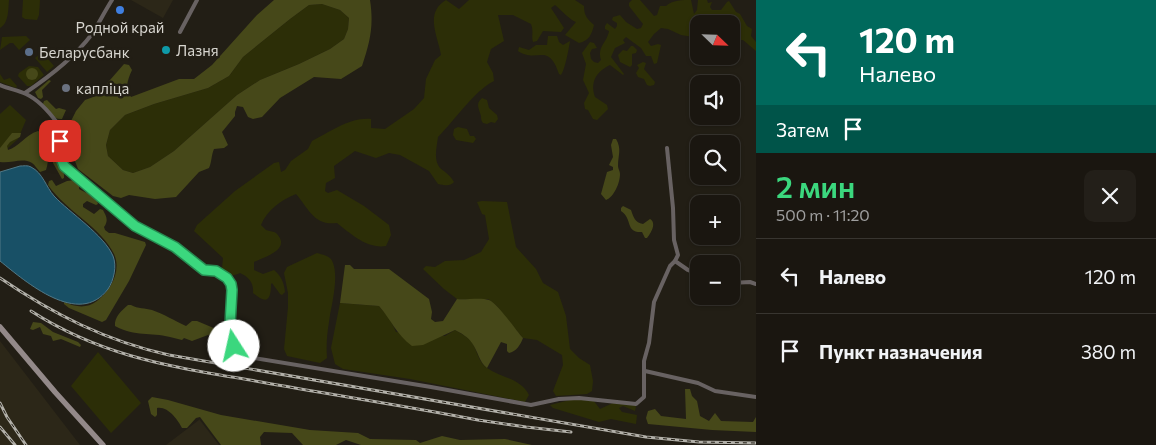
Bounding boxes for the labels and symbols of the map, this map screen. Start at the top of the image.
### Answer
marker: Родной край [114,4,126,16]
north arrow [690,15,740,65]
place label: Родной край [76,18,164,36]
place label: Лазня [176,41,219,59]
place label: Беларусбанк [39,43,130,61]
marker: Лазня [160,44,172,56]
marker: Беларусбанк [23,46,35,58]
place label: капліца [76,79,129,97]
marker: капліца [60,82,72,94]
pin [39,120,81,162]
position arrow [207,319,259,371]

